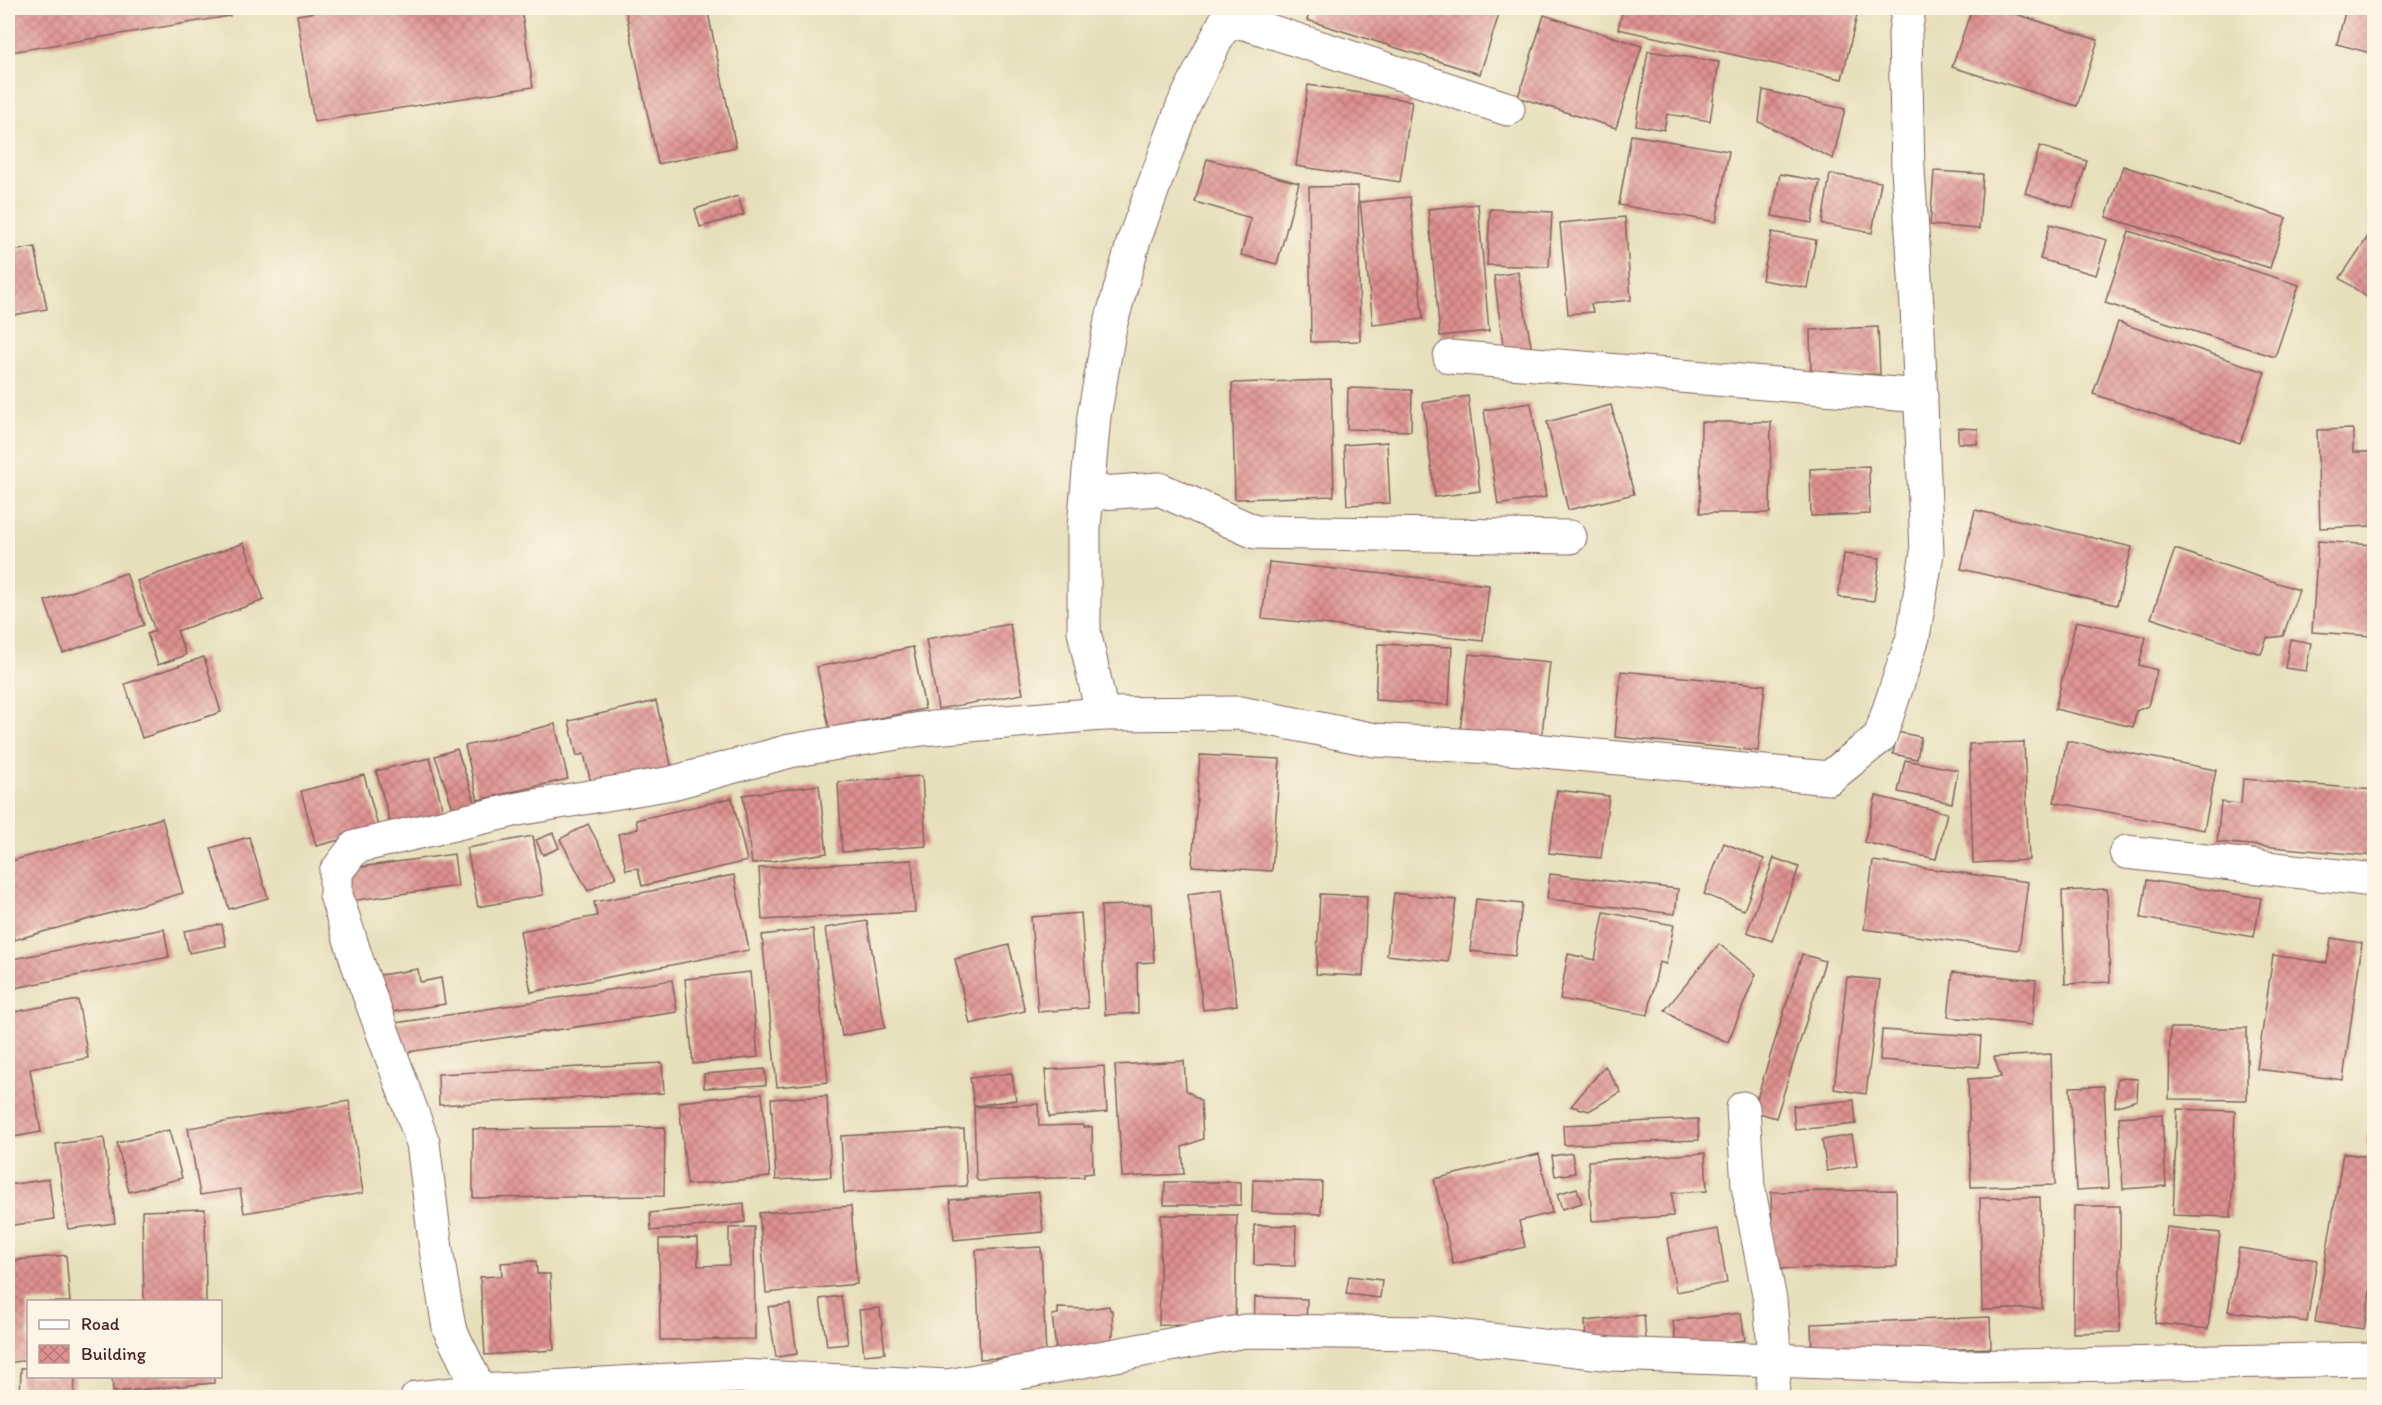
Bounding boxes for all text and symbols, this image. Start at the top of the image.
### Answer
legend [27,1300,222,1378]
text: Road [81,1313,120,1335]
text: Building [81,1343,147,1365]

